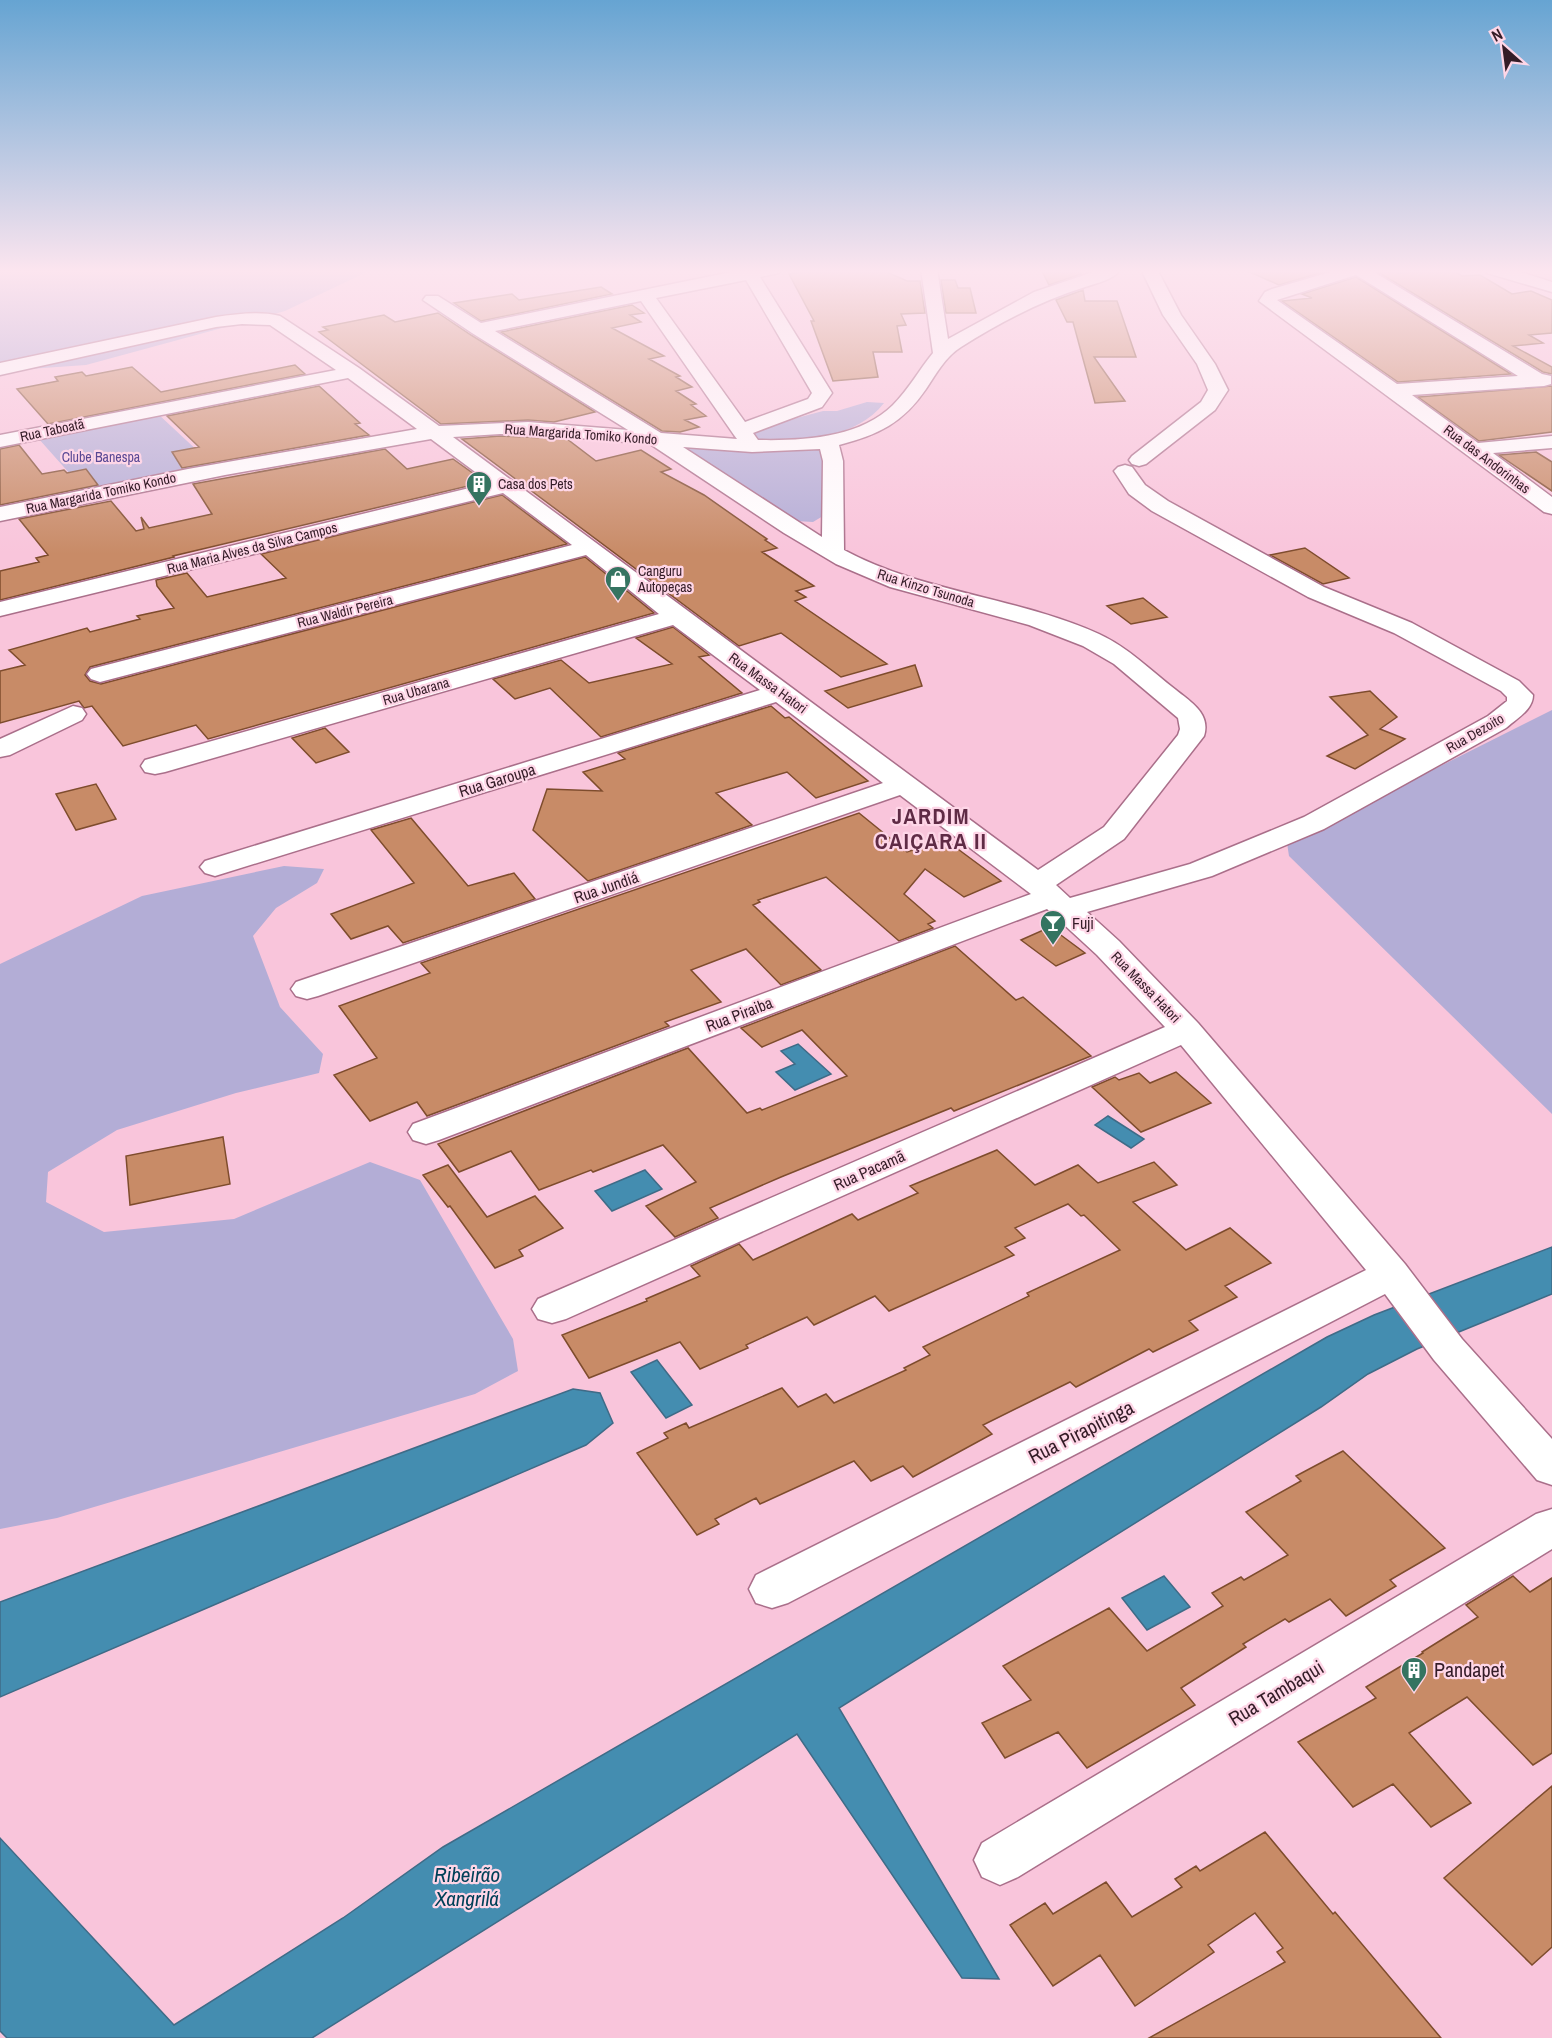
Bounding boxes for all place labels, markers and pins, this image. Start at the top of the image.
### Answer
building icon: Casa dos Pets [464,469,494,507]
place label: Casa dos Pets [498,475,573,493]
place label: Canguru Autopeças [637,562,693,596]
shop icon: Canguru Autopeças [603,564,633,602]
bar icon: Fuji [1038,908,1068,946]
place label: Fuji [1072,912,1094,934]
building icon: Pandapet [1399,1655,1429,1693]
place label: Pandapet [1434,1656,1505,1683]

